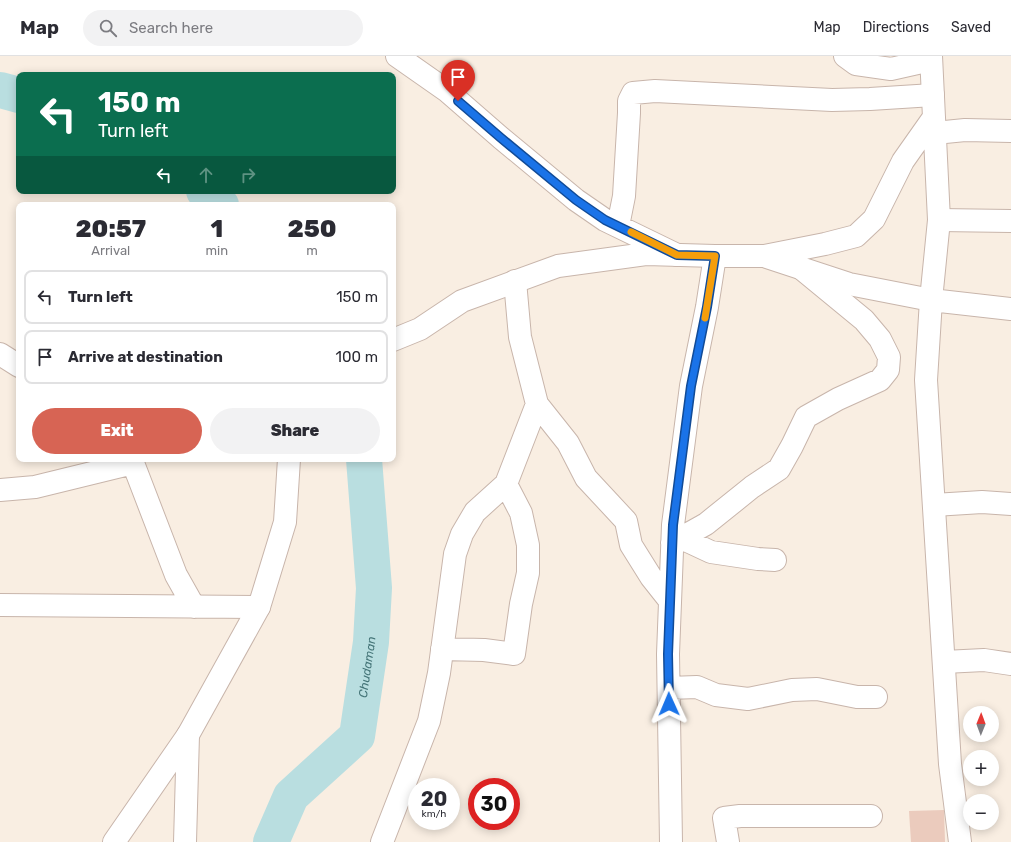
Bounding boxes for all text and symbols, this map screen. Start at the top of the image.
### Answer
search box [83,10,363,46]
text: Map [20,16,59,39]
icon: search [97,17,119,39]
text: Search here [129,19,213,37]
text: Map [814,19,841,36]
text: Directions [863,19,929,36]
text: Saved [951,19,991,36]
pin [441,60,475,101]
icon: arrive [447,66,469,88]
text: 150 m [98,86,181,119]
icon: left [32,88,84,140]
text: Turn left [98,120,168,142]
icon: left [153,164,175,186]
icon: ahead [195,164,217,186]
icon: right [237,164,259,186]
text: 20:57 [75,215,146,243]
text: 1 [211,215,223,243]
text: 250 [288,215,337,243]
text: Arrival [91,243,130,258]
text: min [206,243,228,258]
text: m [306,243,318,258]
icon: left [34,286,56,308]
text: Turn left [68,288,133,306]
text: 150 m [336,288,378,306]
icon: arrive [34,346,56,368]
text: Arrive at destination [68,348,223,366]
text: 100 m [336,348,378,366]
button: Exit [32,408,202,454]
button: Share [210,408,380,454]
water label: Chudaman [356,636,378,699]
position arrow [648,683,690,725]
north arrow [963,706,999,742]
map controls [963,706,999,830]
button: + [963,750,999,786]
speed limit sign: 30 [468,778,520,830]
text: 20 [421,787,447,811]
button: − [963,794,999,830]
text: km/h [422,808,446,820]

